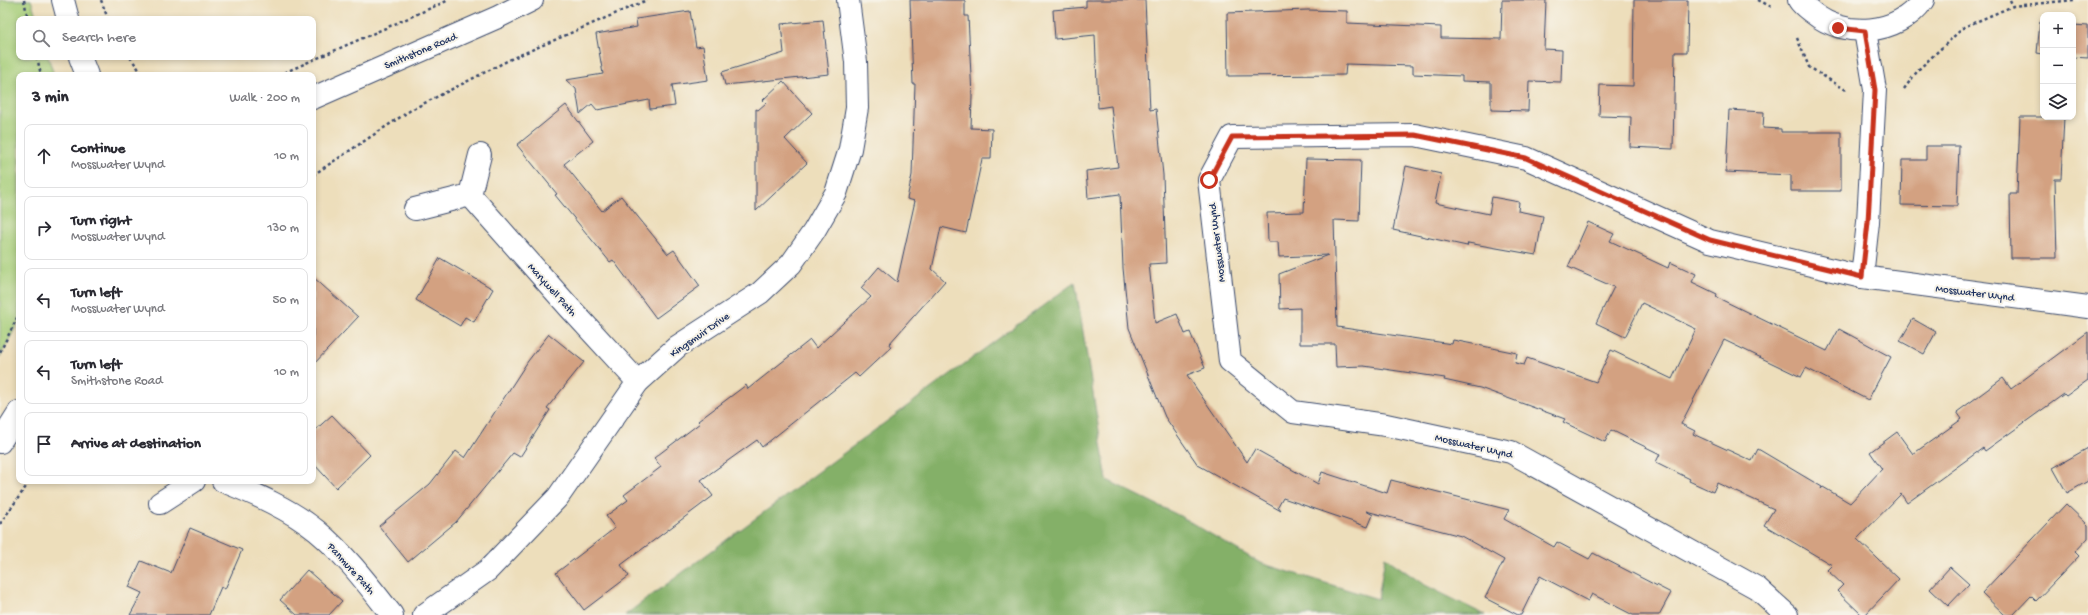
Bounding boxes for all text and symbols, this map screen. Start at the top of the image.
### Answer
map controls [2040,12,2076,120]
button: + [2040,12,2076,48]
search box [16,16,316,60]
route end [1829,19,1847,37]
icon: search [30,27,52,49]
text: Search here [62,29,136,47]
street label: Smithstone Road [383,31,460,73]
button: − [2040,48,2076,84]
button: layers [2040,84,2076,120]
text: 3 min [32,88,69,108]
text: Walk · 200 m [229,91,300,106]
text: Continue [71,140,125,158]
icon: ahead [33,145,55,167]
text: 10 m [274,149,299,164]
text: Mosswater Wynd [71,158,165,173]
route start [1200,171,1218,189]
street label: Mosswater Wynd [1207,201,1229,283]
text: Turn right [71,212,131,230]
icon: right [33,217,55,239]
text: 130 m [267,221,299,236]
text: Mosswater Wynd [71,230,165,245]
street label: Marywell Path [525,261,579,319]
street label: Mosswater Wynd [1935,283,2016,305]
text: Turn left [71,284,122,302]
icon: left [33,289,55,311]
text: 50 m [272,293,299,308]
text: Mosswater Wynd [71,302,165,317]
street label: Kingsmuir Drive [668,311,732,361]
text: Turn left [71,356,122,374]
icon: left [33,361,55,383]
text: 10 m [274,365,299,380]
text: Smithstone Road [71,374,163,389]
street label: Mosswater Wynd [1434,432,1515,462]
icon: arrive [33,433,55,455]
text: Arrive at destination [71,435,201,453]
street label: Panmure Path [324,540,377,598]

